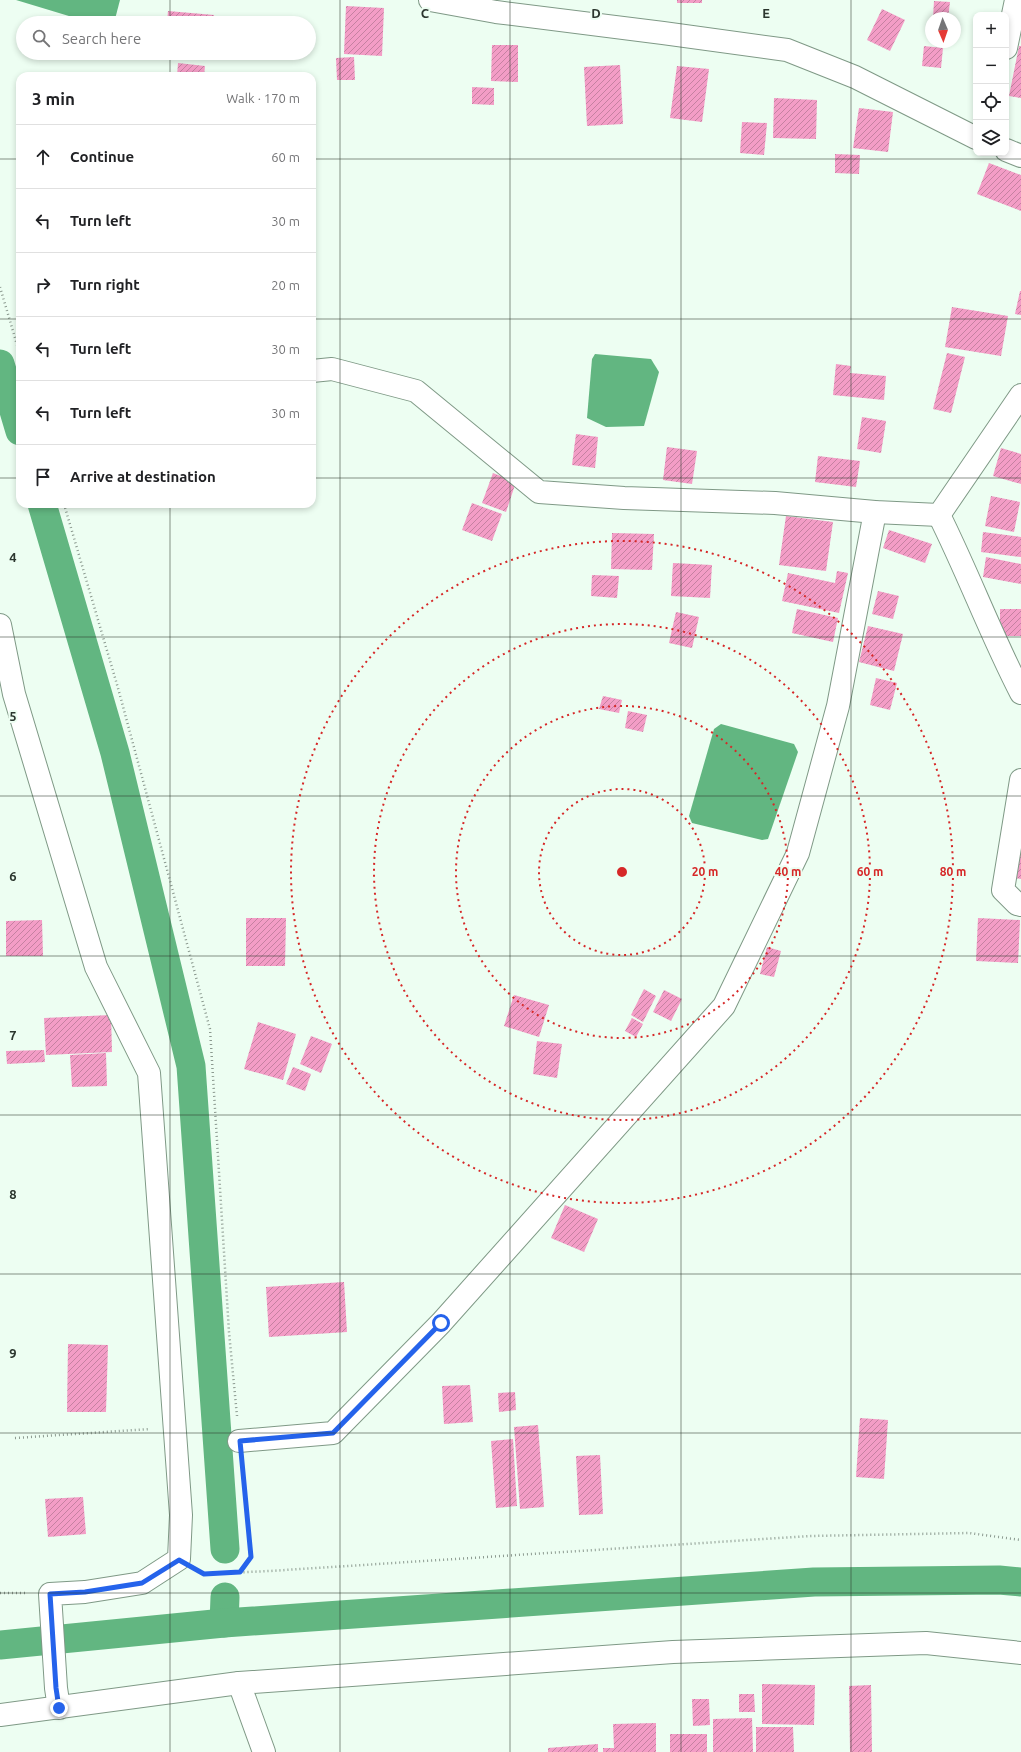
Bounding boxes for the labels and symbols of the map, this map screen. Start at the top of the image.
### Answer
text: C [421,6,430,20]
text: D [591,6,601,20]
text: E [762,6,770,20]
north arrow [925,12,961,48]
text: 4 [9,550,17,564]
text: 5 [9,709,17,723]
centre of rings [615,865,629,879]
text: 20 m [692,865,718,878]
text: 40 m [775,865,801,878]
text: 60 m [857,865,883,878]
text: 80 m [940,865,966,878]
text: 6 [9,869,17,883]
text: 7 [9,1028,17,1042]
text: 8 [9,1187,17,1201]
route start [432,1314,450,1332]
text: 9 [9,1346,17,1360]
route end [50,1699,68,1717]

